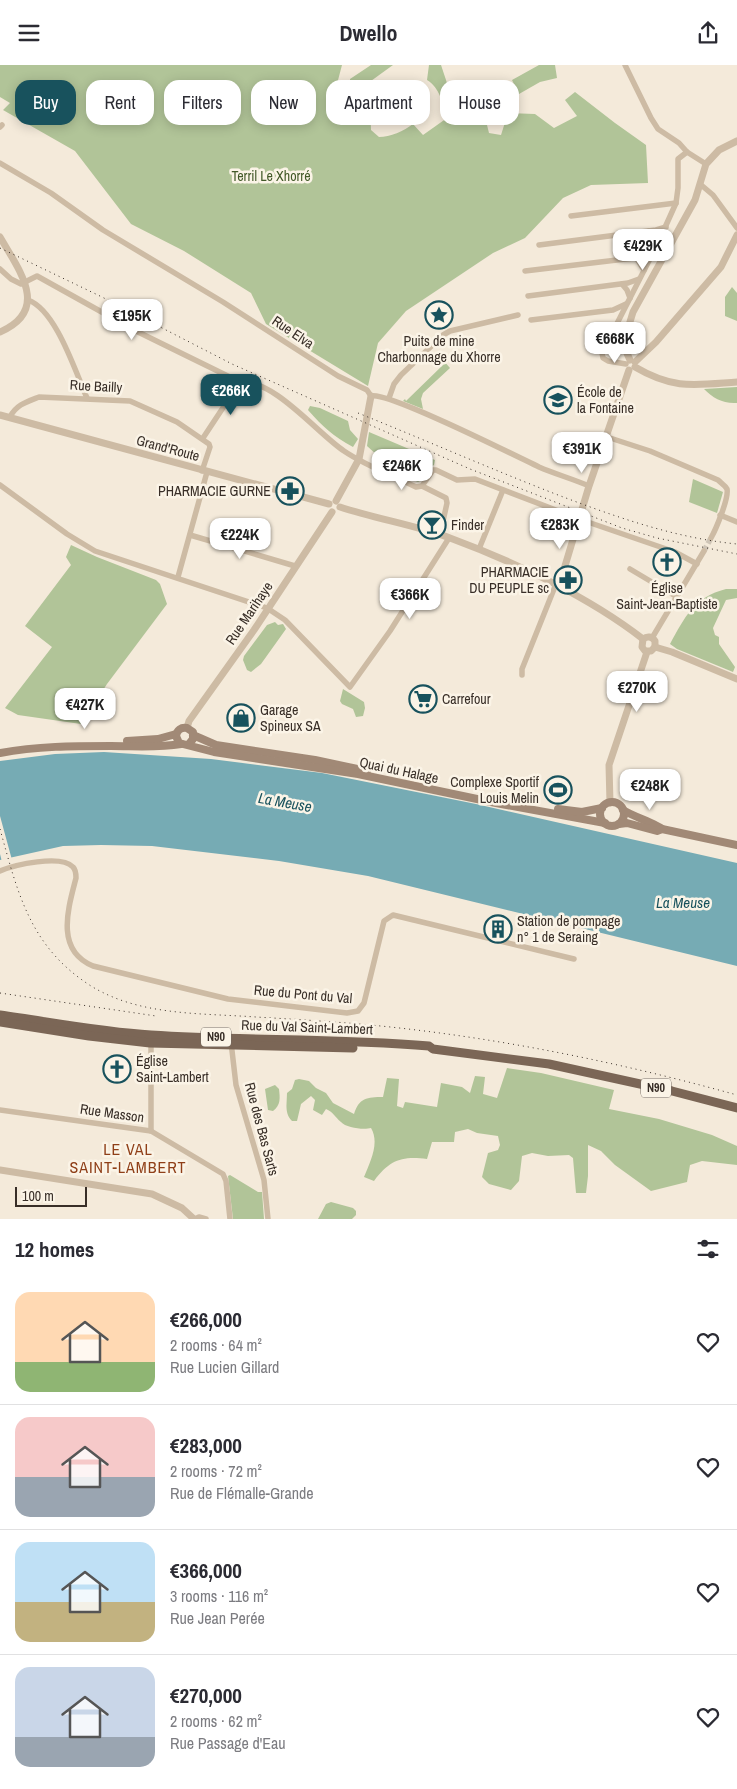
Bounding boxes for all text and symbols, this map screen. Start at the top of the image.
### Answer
text: Dwello [339,18,398,48]
icon: menu [15,19,43,47]
icon: share [694,19,722,47]
chip: Buy [15,80,76,125]
chip: Rent [86,80,154,125]
chip: Filters [164,80,241,125]
chip: New [251,80,316,125]
chip: Apartment [326,80,430,125]
chip: House [440,80,519,125]
park label: Terril Le Xhorré [231,167,311,185]
pin: €429K [608,229,678,271]
text: €429K [624,234,662,256]
pin: €195K [97,299,167,341]
place icon: Puits de mine Charbonnage du Xhorre [424,300,454,330]
text: €195K [113,304,151,326]
street label: Rue Elva [269,312,318,353]
pin: €668K [580,321,650,364]
text: €668K [596,327,634,349]
place label: Puits de mine Charbonnage du Xhorre [377,332,501,366]
pin: €266K [196,373,266,416]
street label: Rue Bailly [69,376,123,396]
text: €266K [212,379,250,401]
place label: École de la Fontaine [577,383,634,417]
school or university icon: École de la Fontaine [543,385,573,415]
street label: Grand'Route [134,431,202,465]
pin: €391K [547,431,617,474]
text: €391K [563,437,601,459]
pin: €246K [367,449,437,491]
text: €246K [383,454,421,476]
pharmacy icon: PHARMACIE GURNE [275,476,305,506]
place label: PHARMACIE GURNE [158,482,271,500]
pin: €283K [525,507,595,550]
bar icon: Finder [417,510,447,540]
text: €283K [541,513,579,535]
place label: Finder [451,516,484,534]
pin: €224K [205,517,275,560]
text: €224K [221,523,259,545]
church icon: Église Saint-Jean-Baptiste [652,547,682,577]
place label: PHARMACIE DU PEUPLE sc [469,563,549,597]
pharmacy icon: PHARMACIE DU PEUPLE sc [553,565,583,595]
pin: €366K [375,577,445,620]
street label: Rue Marihaye [221,578,277,648]
place label: Église Saint-Jean-Baptiste [616,579,718,613]
text: €366K [391,583,429,605]
pin: €270K [602,671,672,713]
text: €270K [618,676,656,698]
supermarket icon: Carrefour [408,684,438,714]
pin: €427K [50,687,120,730]
place label: Carrefour [442,690,491,708]
text: €427K [66,693,104,715]
place label: Garage Spineux SA [260,701,321,735]
shop icon: Garage Spineux SA [226,703,256,733]
street label: Quai du Halage [358,753,440,787]
pin: €248K [615,769,685,811]
place label: Complexe Sportif Louis Melin [450,773,540,807]
text: €248K [631,774,669,796]
sports icon: Complexe Sportif Louis Melin [543,775,573,805]
water label: La Meuse [257,787,314,817]
water label: La Meuse [656,892,710,913]
place label: Station de pompage n° 1 de Seraing [517,912,620,946]
building icon: Station de pompage n° 1 de Seraing [483,914,513,944]
street label: Rue du Pont du Val [253,981,353,1007]
street label: Rue du Val Saint-Lambert [241,1016,373,1038]
road number: N90 [201,1027,231,1047]
place label: Église Saint-Lambert [136,1052,209,1086]
church icon: Église Saint-Lambert [102,1054,132,1084]
road number: N90 [641,1079,671,1097]
street label: Rue des Bas Sarts [241,1080,283,1178]
street label: Rue Masson [79,1100,145,1126]
district label: LE VAL SAINT-LAMBERT [69,1138,187,1178]
scale bar [15,1184,88,1207]
text: 100 m [22,1187,54,1205]
text: 12 homes [15,1235,94,1264]
icon: filters [694,1235,722,1263]
text: €266,000 [170,1305,242,1334]
icon: home [55,1312,115,1372]
icon: heart [694,1328,722,1356]
text: 2 rooms · 64 m² [170,1334,262,1356]
text: Rue Lucien Gillard [170,1356,279,1378]
text: €283,000 [170,1431,242,1460]
icon: home [55,1437,115,1497]
icon: heart [694,1453,722,1481]
text: 2 rooms · 72 m² [170,1460,262,1482]
text: Rue de Flémalle-Grande [170,1482,314,1504]
text: €366,000 [170,1556,242,1585]
icon: home [55,1562,115,1622]
icon: heart [694,1578,722,1606]
text: 3 rooms · 116 m² [170,1585,268,1607]
text: Rue Jean Perée [170,1607,265,1629]
text: €270,000 [170,1681,242,1710]
icon: home [55,1687,115,1747]
icon: heart [694,1703,722,1731]
text: 2 rooms · 62 m² [170,1710,262,1732]
text: Rue Passage d'Eau [170,1732,286,1754]

